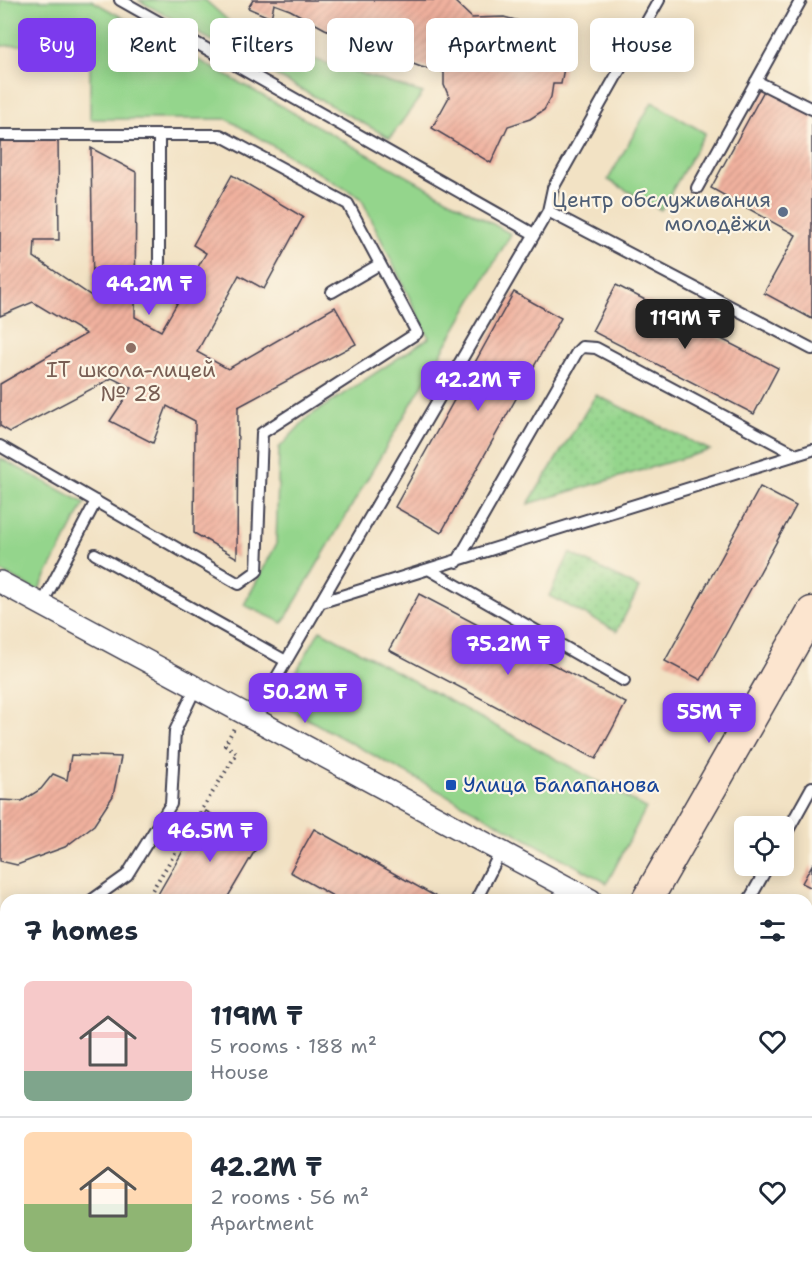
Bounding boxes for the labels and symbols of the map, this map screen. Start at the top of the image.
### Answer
place label: Центр обслуживания молодёжи [552,186,771,238]
marker: Центр обслуживания молодёжи [776,205,790,219]
pin: 44.2M ₸ [94,265,204,316]
pin: 119M ₸ [636,299,734,350]
marker: IT школа-лицей № 28 [124,341,138,355]
place label: IT школа-лицей № 28 [46,356,216,408]
pin: 42.2M ₸ [423,361,533,412]
pin: 75.2M ₸ [453,625,563,676]
pin: 50.2M ₸ [250,673,360,724]
pin: 55M ₸ [667,693,751,744]
place label: Улица Балапанова [463,771,659,799]
marker: Улица Балапанова [444,778,458,792]
pin: 46.5M ₸ [155,812,265,863]

